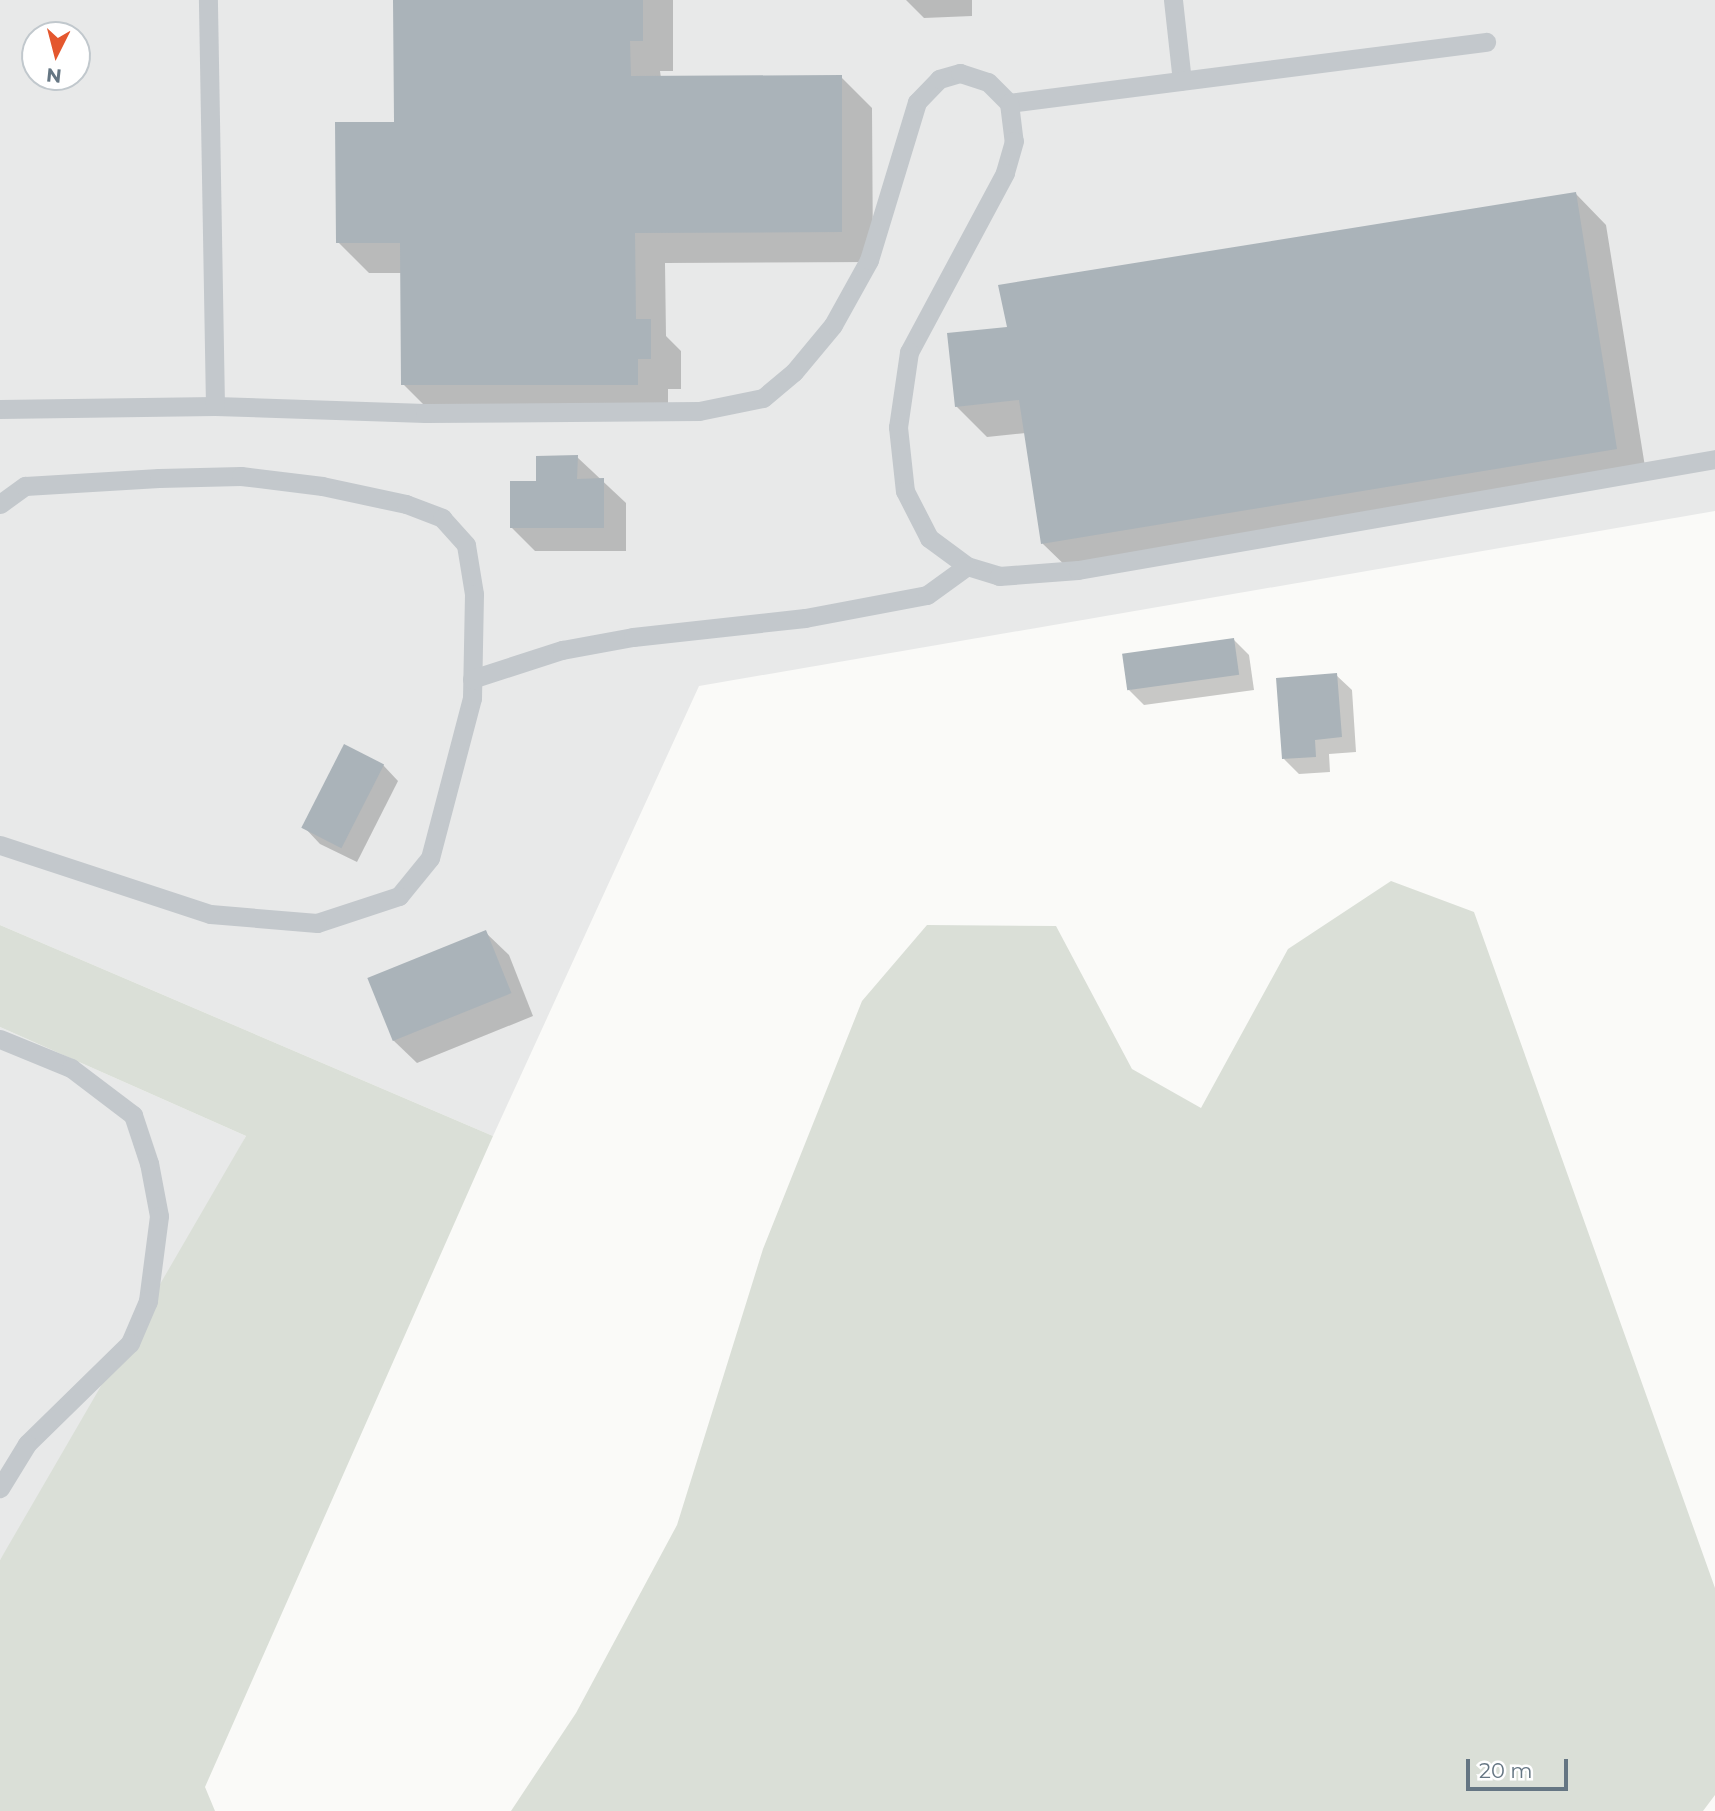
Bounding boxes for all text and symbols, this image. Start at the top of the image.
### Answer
north arrow [21,21,91,91]
text: N [45,63,63,88]
scale bar [1470,1744,1572,1788]
text: 20 m [1479,1758,1533,1783]

